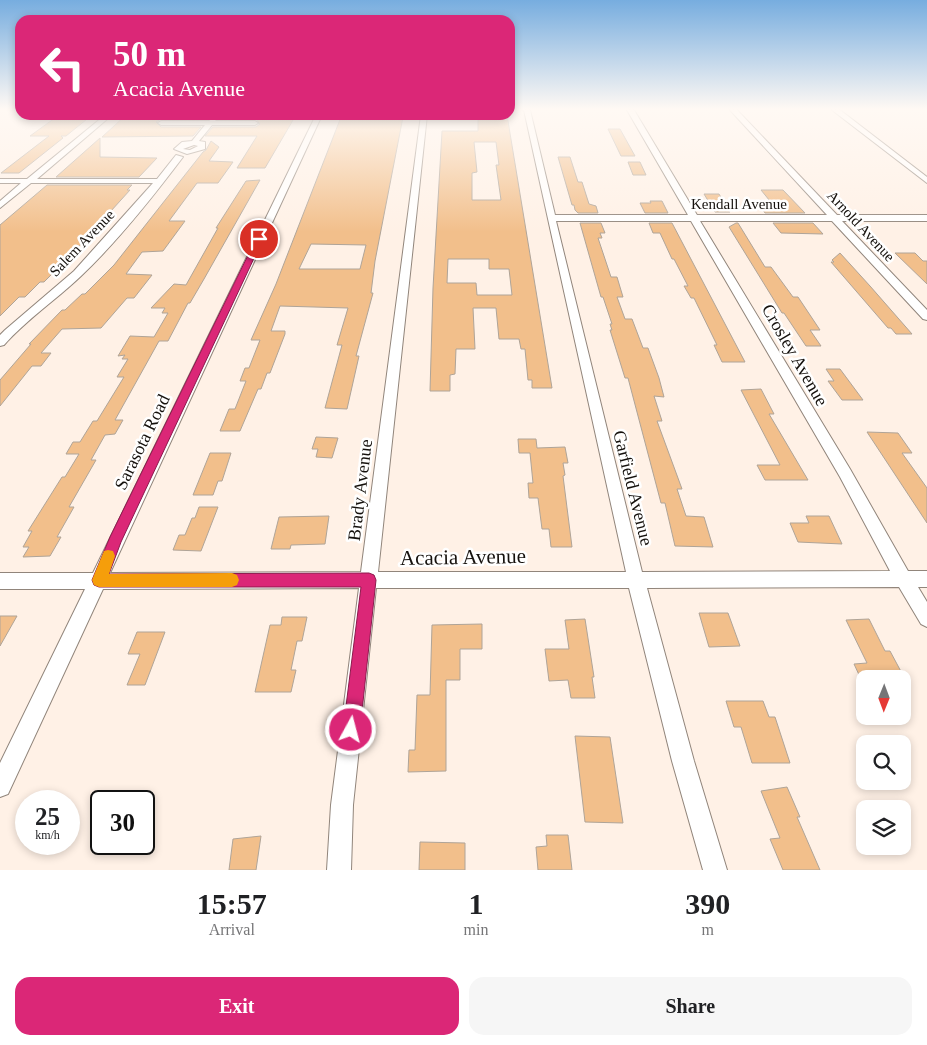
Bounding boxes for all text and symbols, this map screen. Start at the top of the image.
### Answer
icon: left [30,35,95,100]
text: 50 m [113,35,186,74]
text: Acacia Avenue [113,76,245,101]
street label: Arnold Avenue [824,187,898,265]
street label: Kendall Avenue [691,196,787,212]
street label: Salem Avenue [46,206,118,279]
pin [238,218,280,260]
icon: arrive [245,225,273,253]
street label: Crosley Avenue [758,301,832,409]
street label: Sarasota Road [110,391,174,493]
street label: Garfield Avenue [609,428,657,548]
street label: Brady Avenue [344,438,376,542]
street label: Acacia Avenue [400,544,526,570]
north arrow [856,670,911,725]
map controls [856,670,911,855]
position arrow [324,703,376,755]
button: search [856,735,911,790]
speed limit sign: 30 [90,790,155,855]
button: layers [856,800,911,855]
text: 25 [35,803,60,830]
text: km/h [35,828,60,842]
text: 15:57 [197,887,267,920]
text: 1 [468,887,483,920]
text: 390 [685,887,730,920]
text: Arrival [209,921,255,938]
text: min [464,921,488,938]
text: m [701,921,714,938]
button: Exit [15,977,459,1035]
button: Share [469,977,912,1035]

